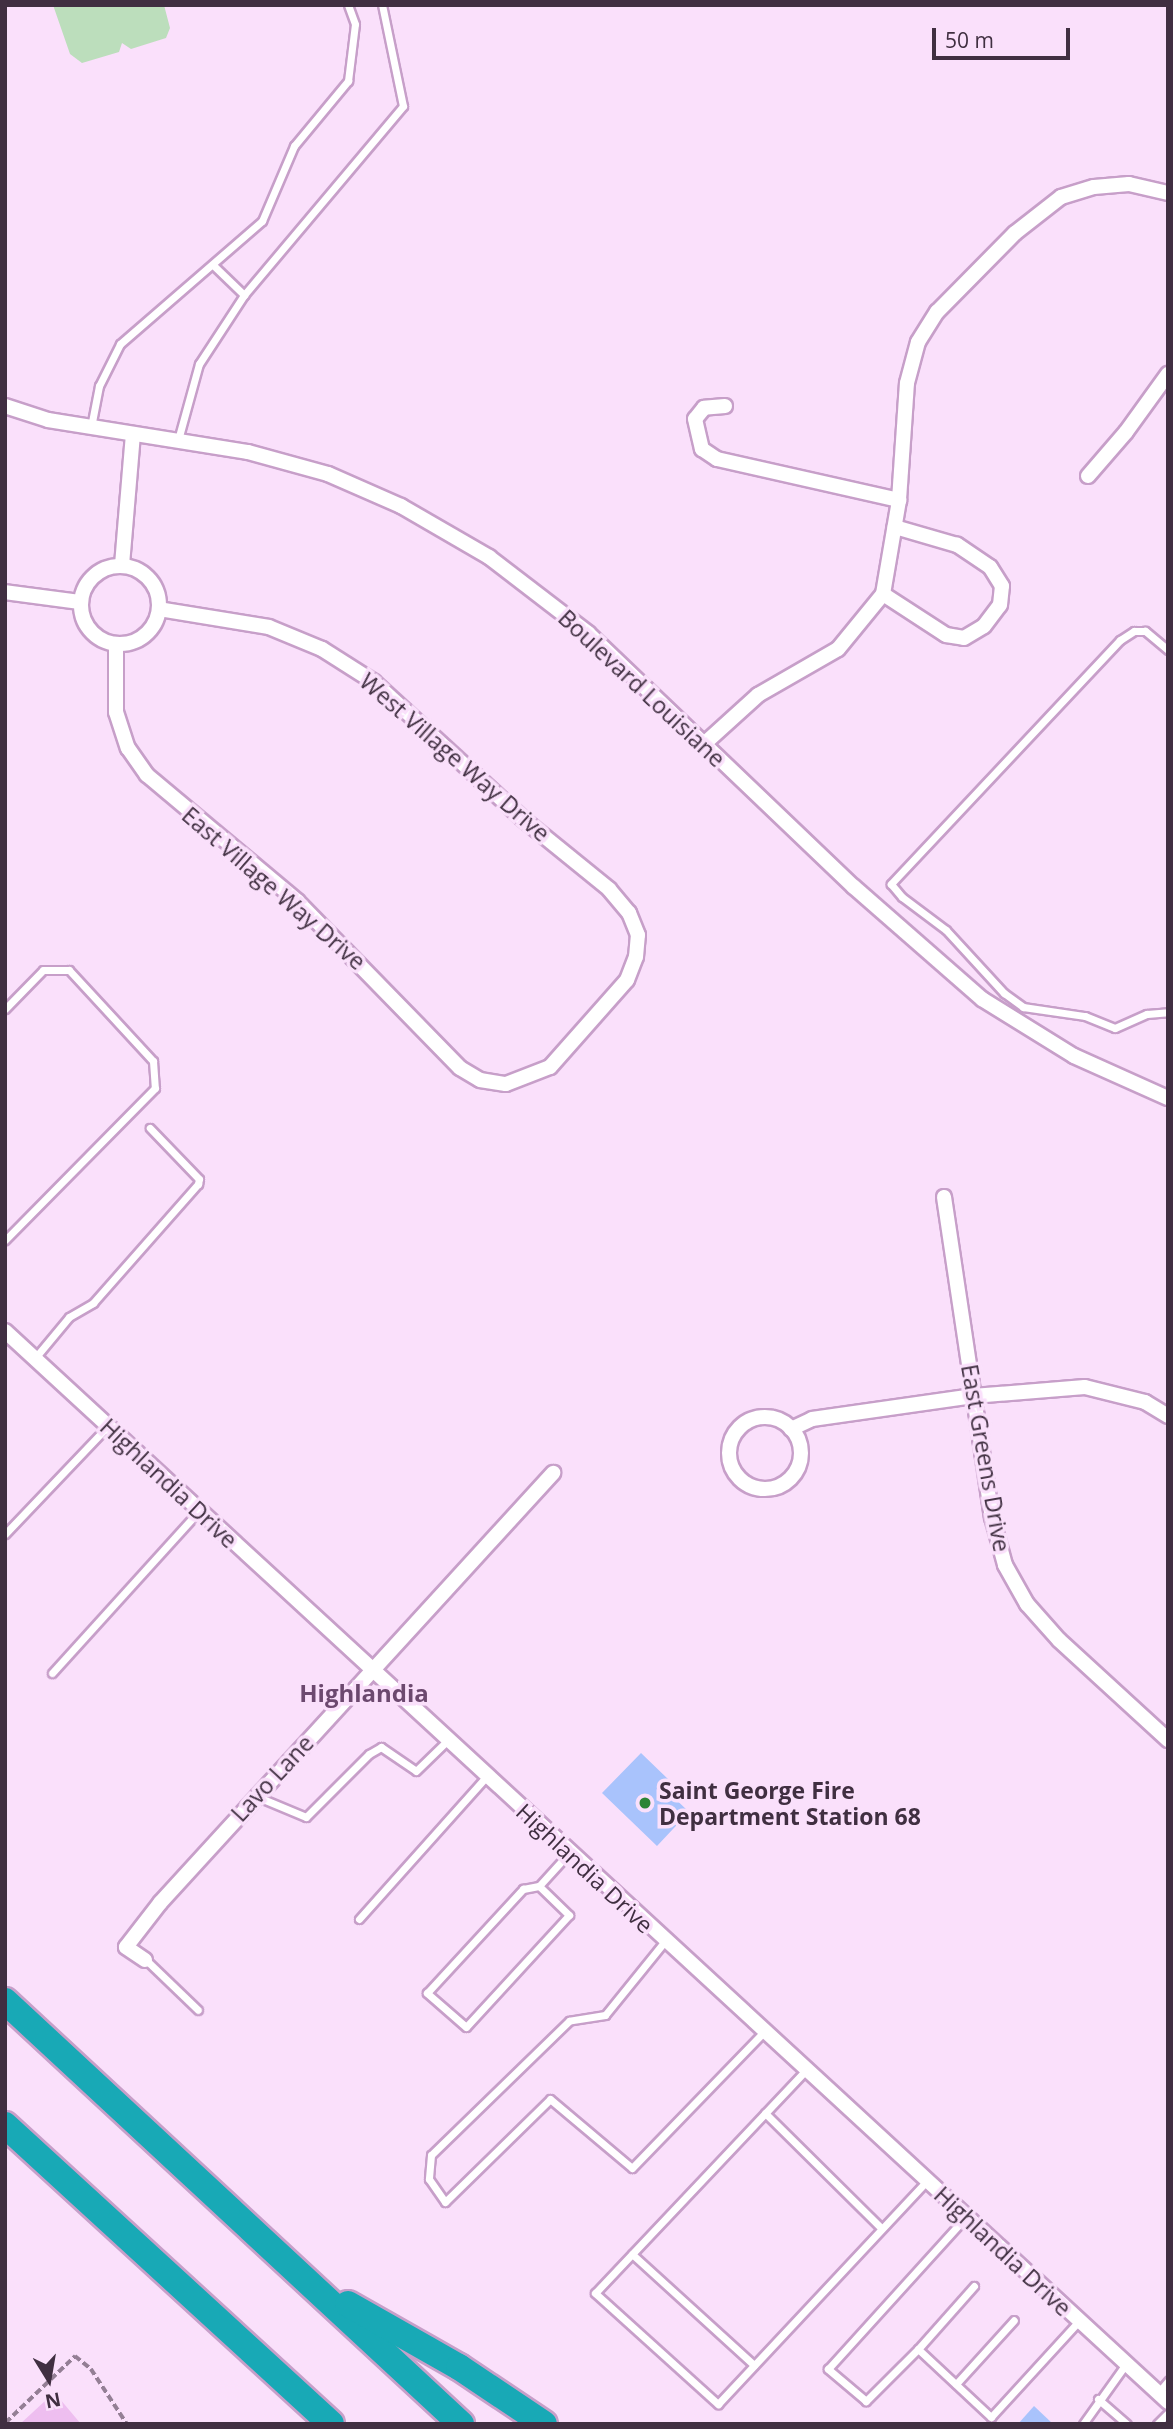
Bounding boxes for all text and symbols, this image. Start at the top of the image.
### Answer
scale bar [935,14,1073,58]
text: 50 m [945,26,994,54]
street label: Boulevard Louisiane [553,604,731,772]
street label: West Village Way Drive [354,667,556,847]
street label: East Village Way Drive [177,801,371,975]
street label: East Greens Drive [956,1362,1016,1554]
street label: Highlandia Drive [95,1413,243,1553]
district label: Highlandia [299,1679,429,1707]
street label: Lavo Lane [225,1729,319,1827]
place label: Saint George Fire Department Station 68 [659,1776,921,1830]
marker: Saint George Fire Department Station 68 [637,1795,653,1811]
street label: Highlandia Drive [511,1798,659,1938]
street label: Highlandia Drive [929,2181,1077,2321]
north arrow [14,2345,84,2415]
text: N [43,2386,63,2415]

